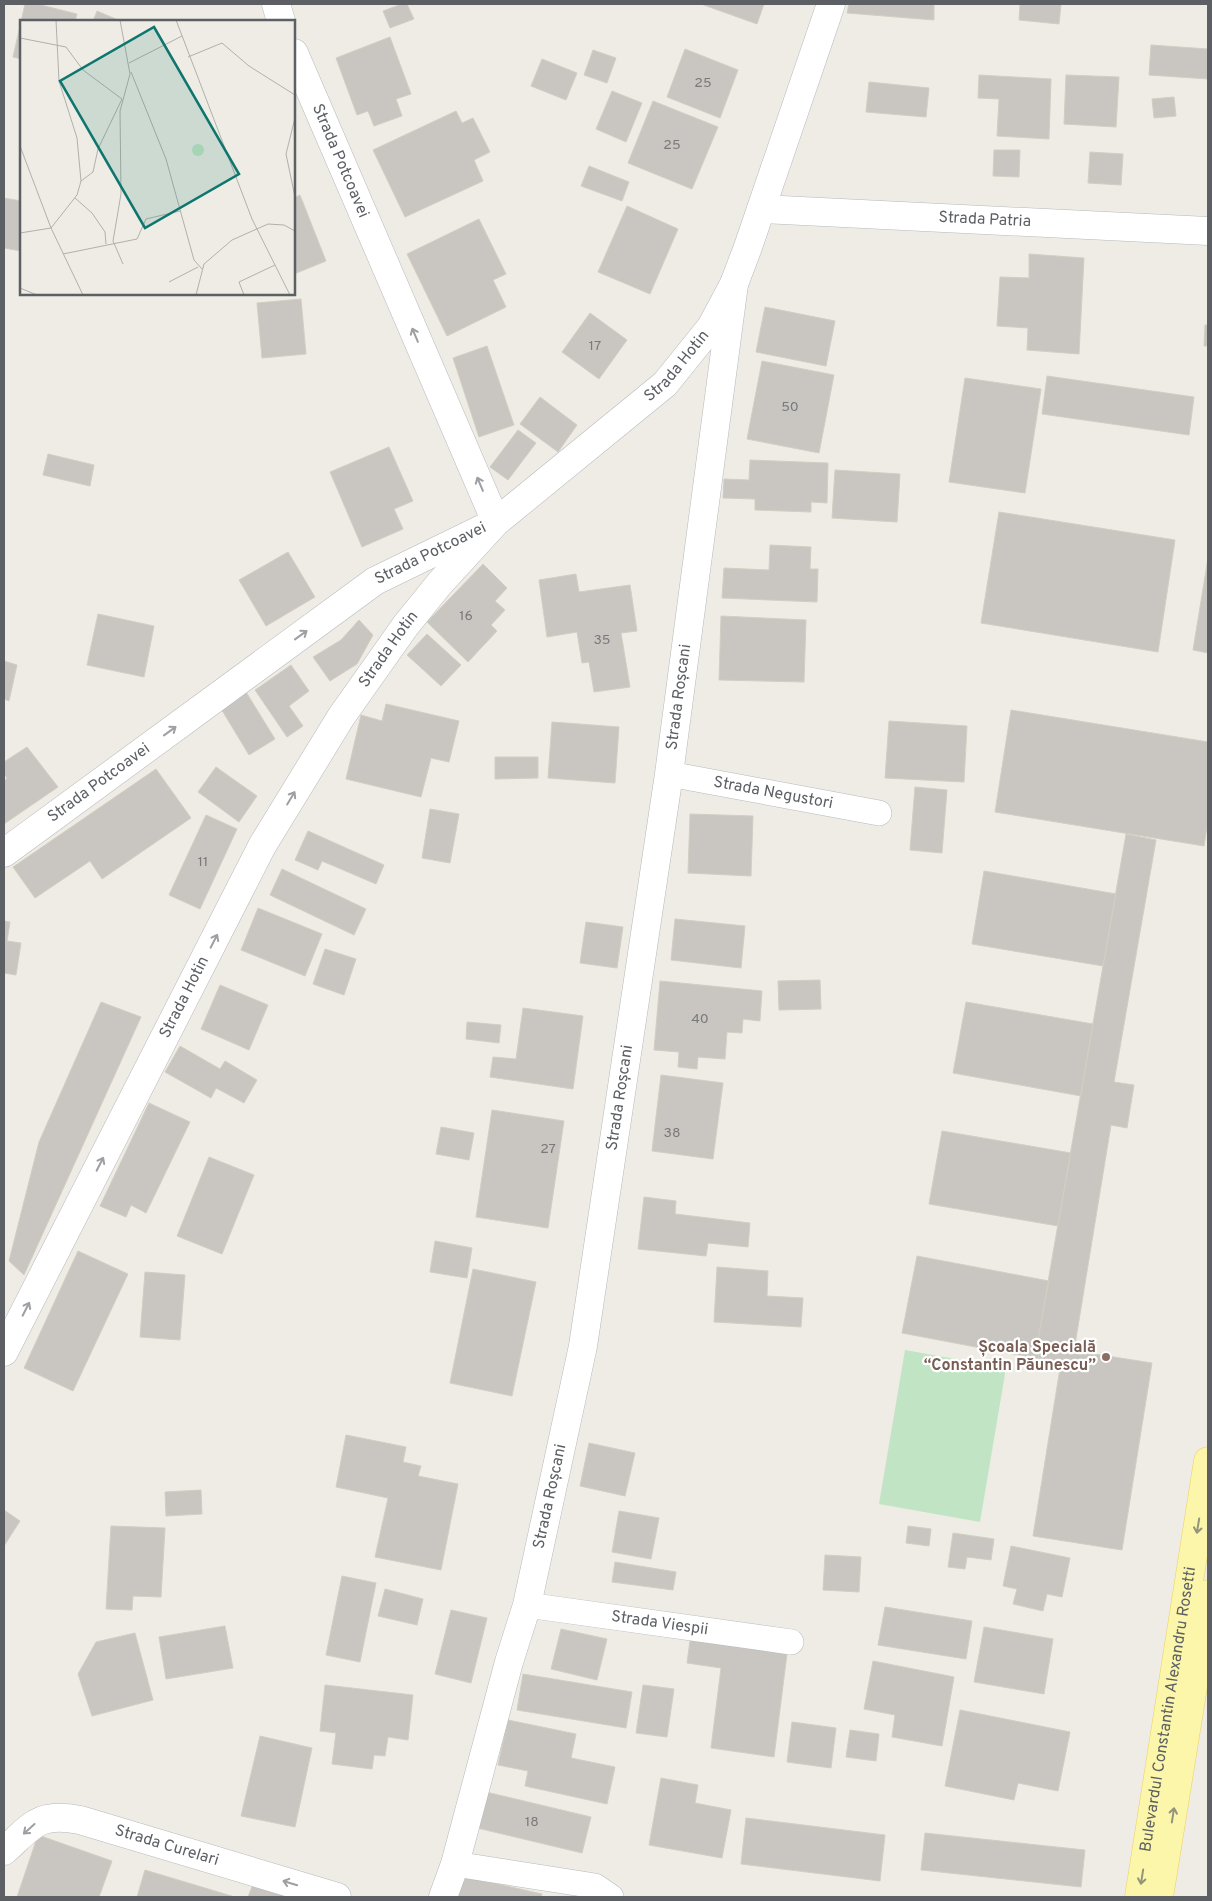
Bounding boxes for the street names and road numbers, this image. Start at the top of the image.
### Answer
street label: Strada Potcoavei [307,101,373,221]
street label: Strada Patria [938,208,1031,232]
street label: Strada Hotin [640,327,714,407]
street label: Strada Potcoavei [372,518,490,590]
street label: Strada Hotin [355,607,423,692]
street label: Strada Roșcani [662,643,696,751]
street label: Strada Potcoavei [44,739,154,827]
street label: Strada Negustori [712,772,835,814]
street label: Strada Hotin [156,953,214,1042]
street label: Strada Roșcani [603,1044,638,1152]
street label: Strada Roșcani [529,1442,571,1551]
street label: Bulevardul Constantin Alexandru Rosetti [1136,1565,1201,1853]
street label: Strada Viespii [610,1607,709,1640]
street label: Strada Curelari [112,1821,221,1871]

